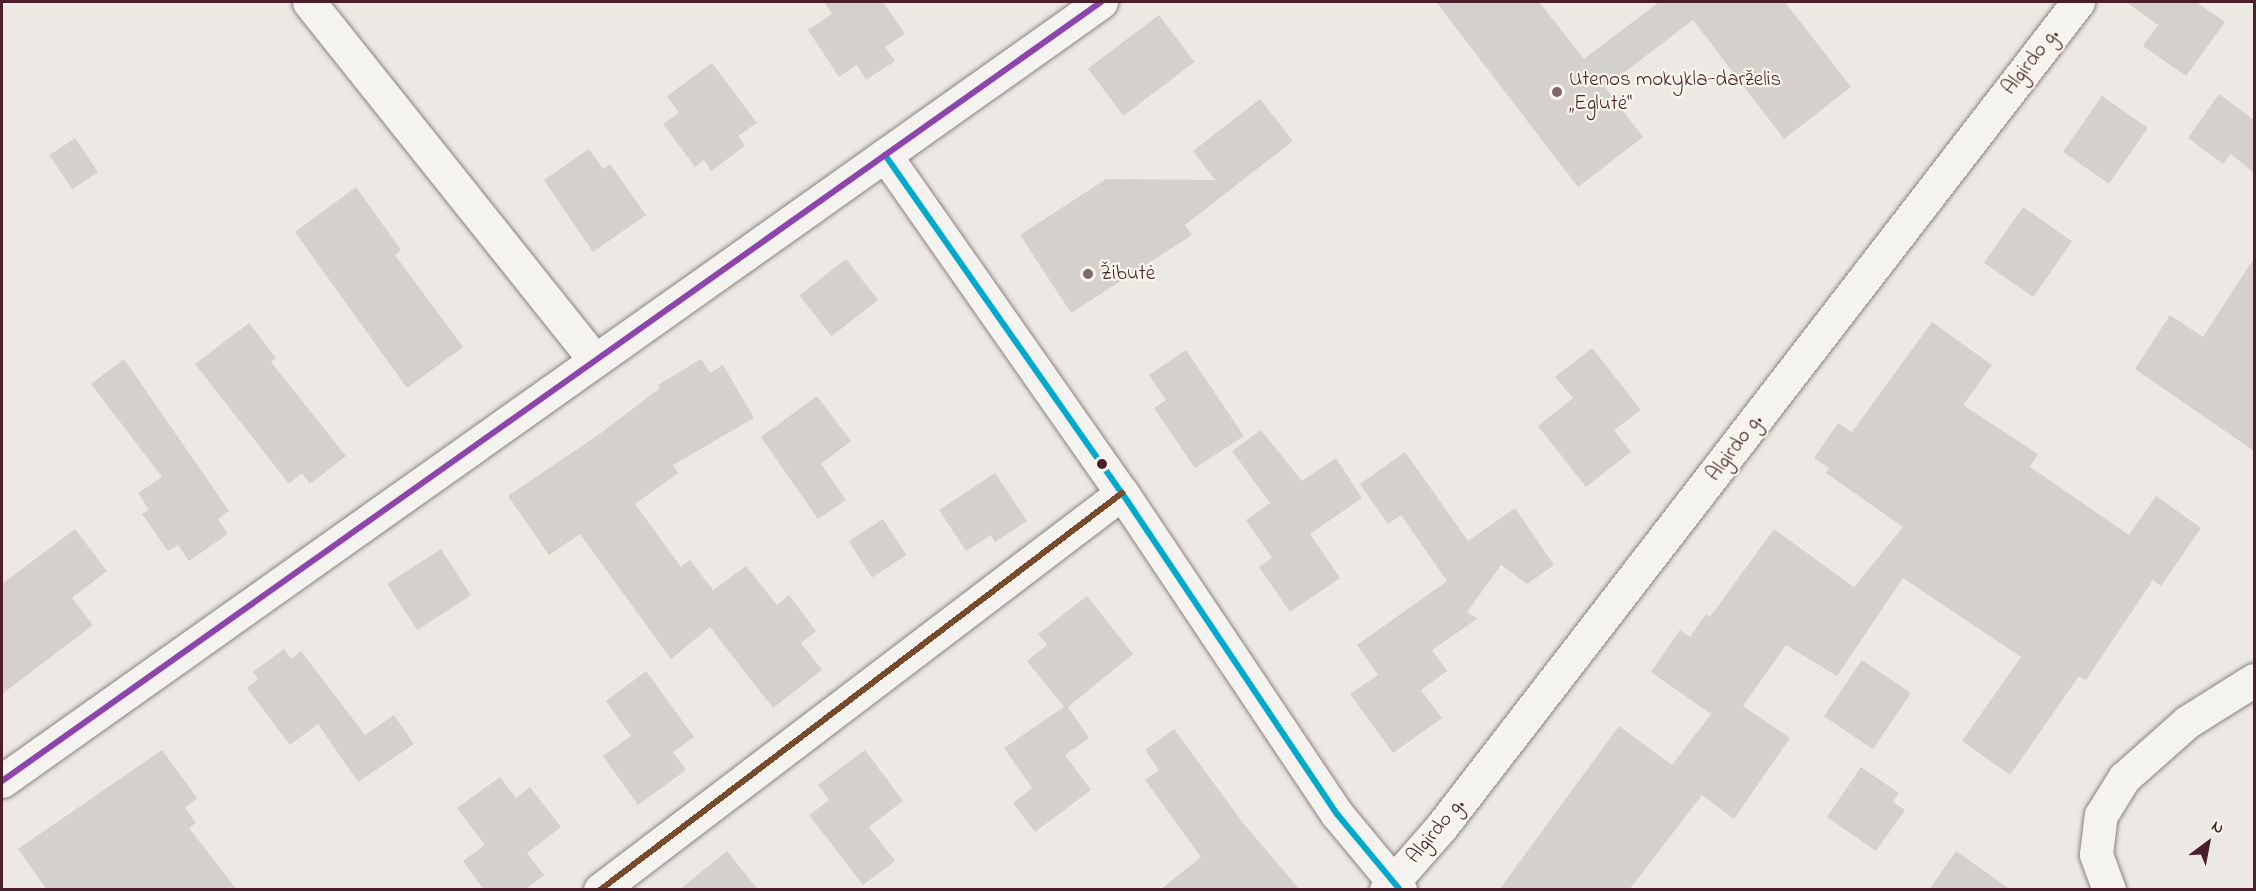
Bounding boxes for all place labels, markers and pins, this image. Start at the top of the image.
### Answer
place label: Utenos mokykla-darželis „Eglutė“ [1569,67,1781,117]
marker: Utenos mokykla-darželis „Eglutė“ [1550,85,1564,99]
place label: Žibutė [1100,261,1155,287]
marker: Žibutė [1081,267,1095,281]
unlabelled marker [1096,458,1108,470]

